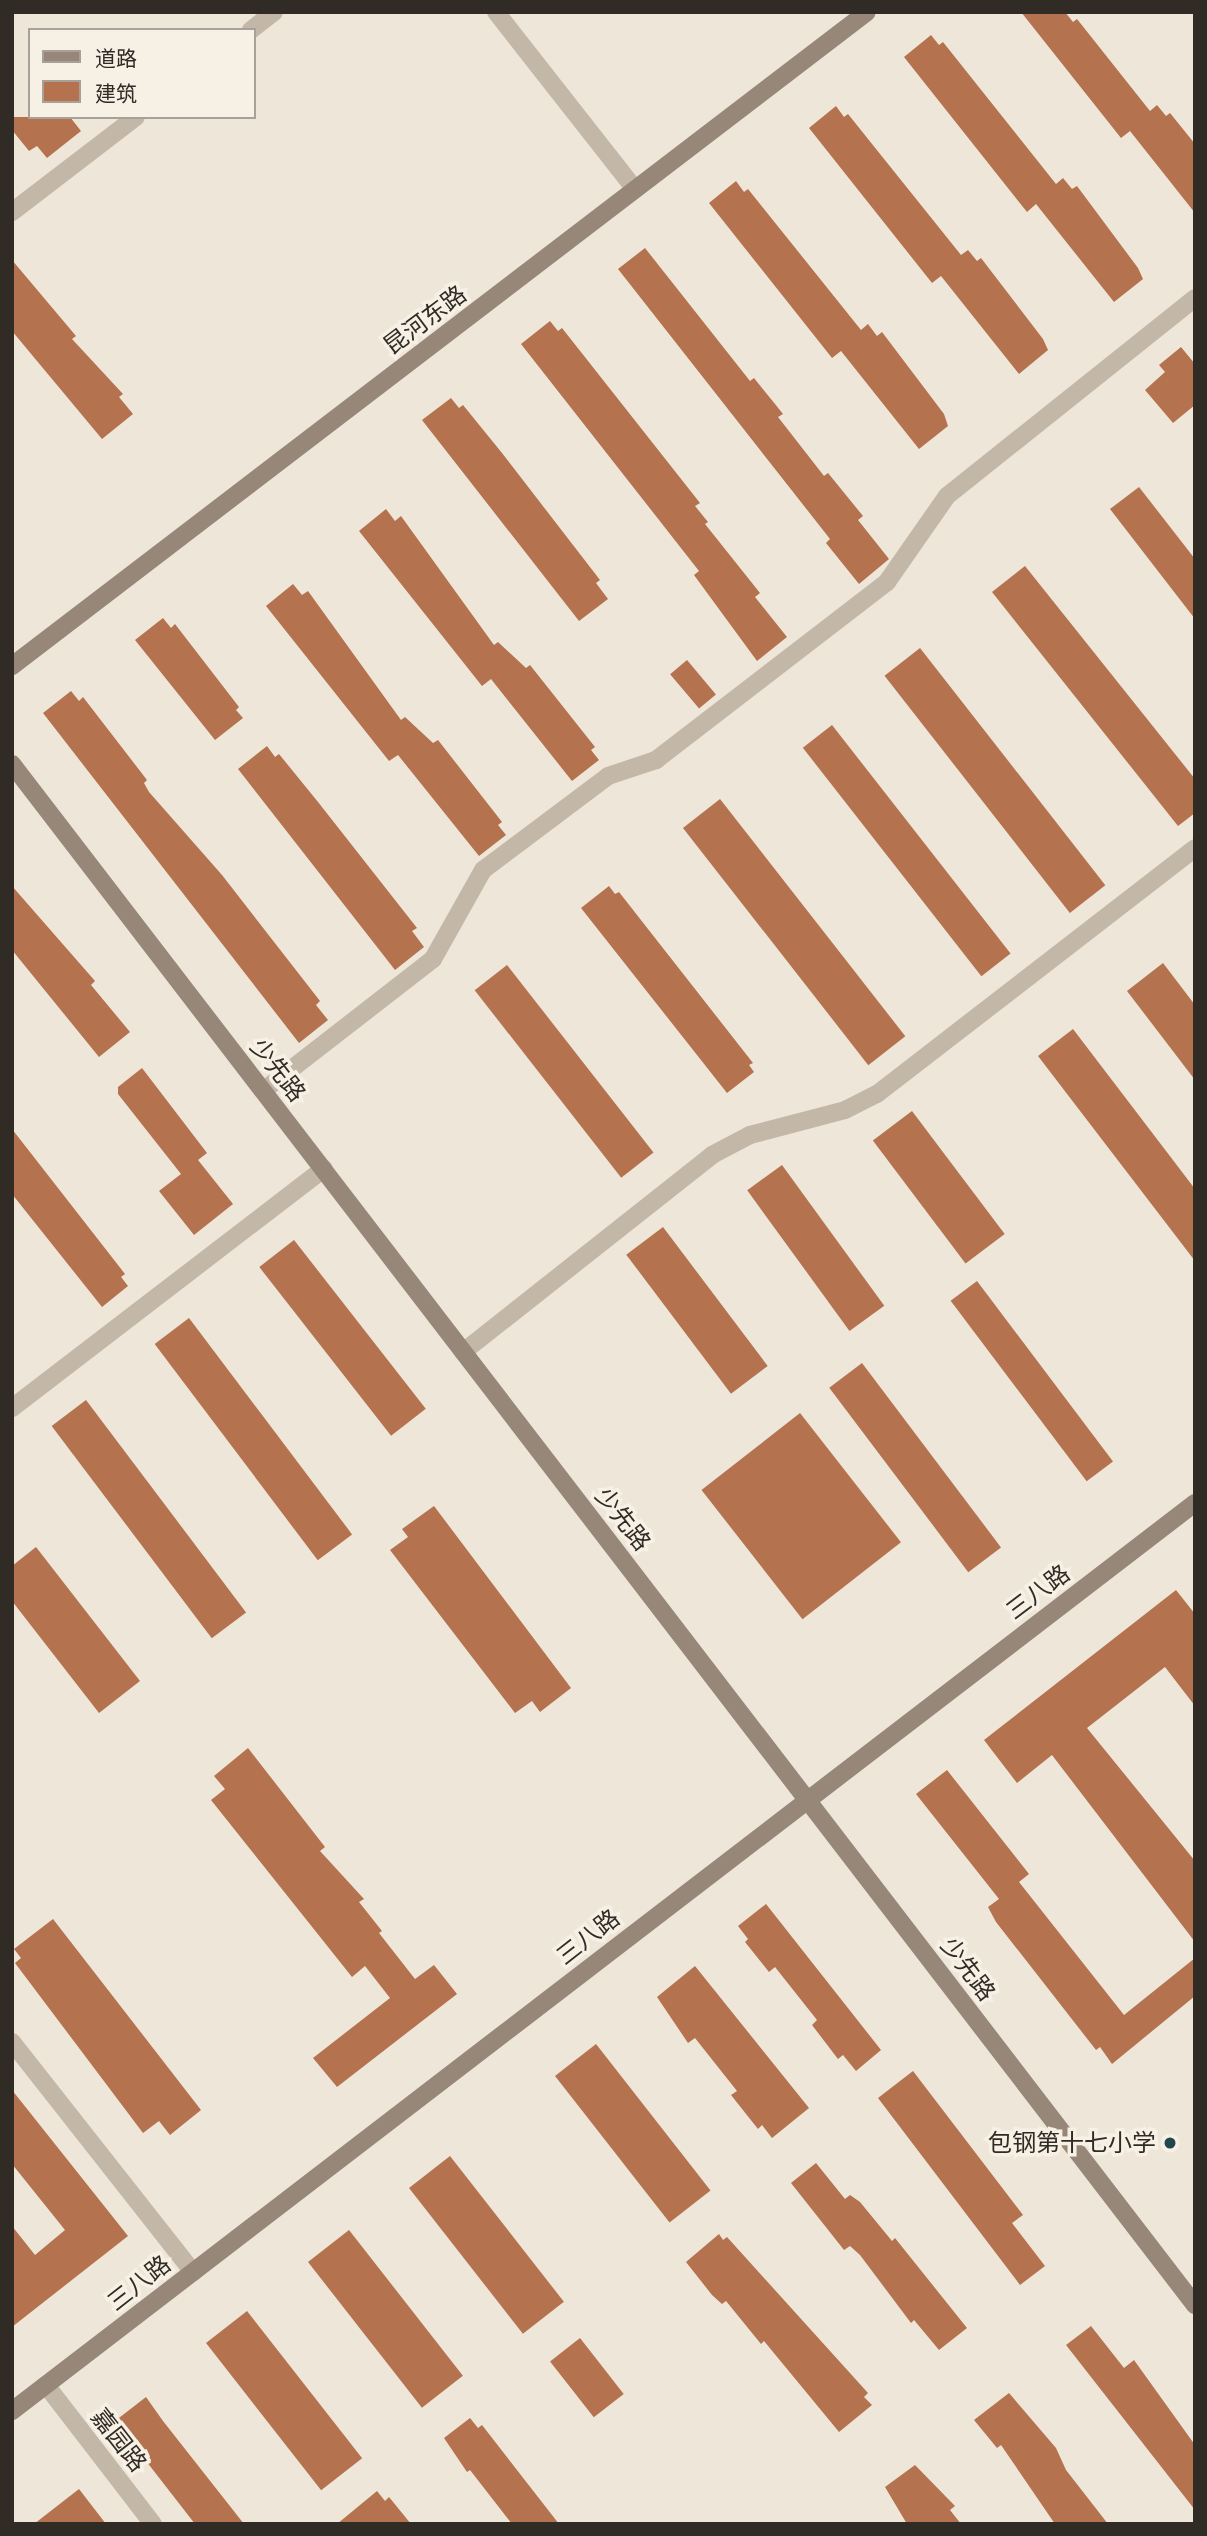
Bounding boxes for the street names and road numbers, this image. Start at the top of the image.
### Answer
street label: 昆河东路 [378,280,472,360]
street label: 少先路 [244,1033,312,1107]
street label: 少先路 [589,1482,657,1556]
street label: 三八路 [1001,1559,1075,1625]
street label: 三八路 [551,1903,625,1971]
street label: 少先路 [935,1932,1001,2006]
street label: 三八路 [102,2249,176,2317]
street label: 嘉园路 [85,2403,153,2477]

